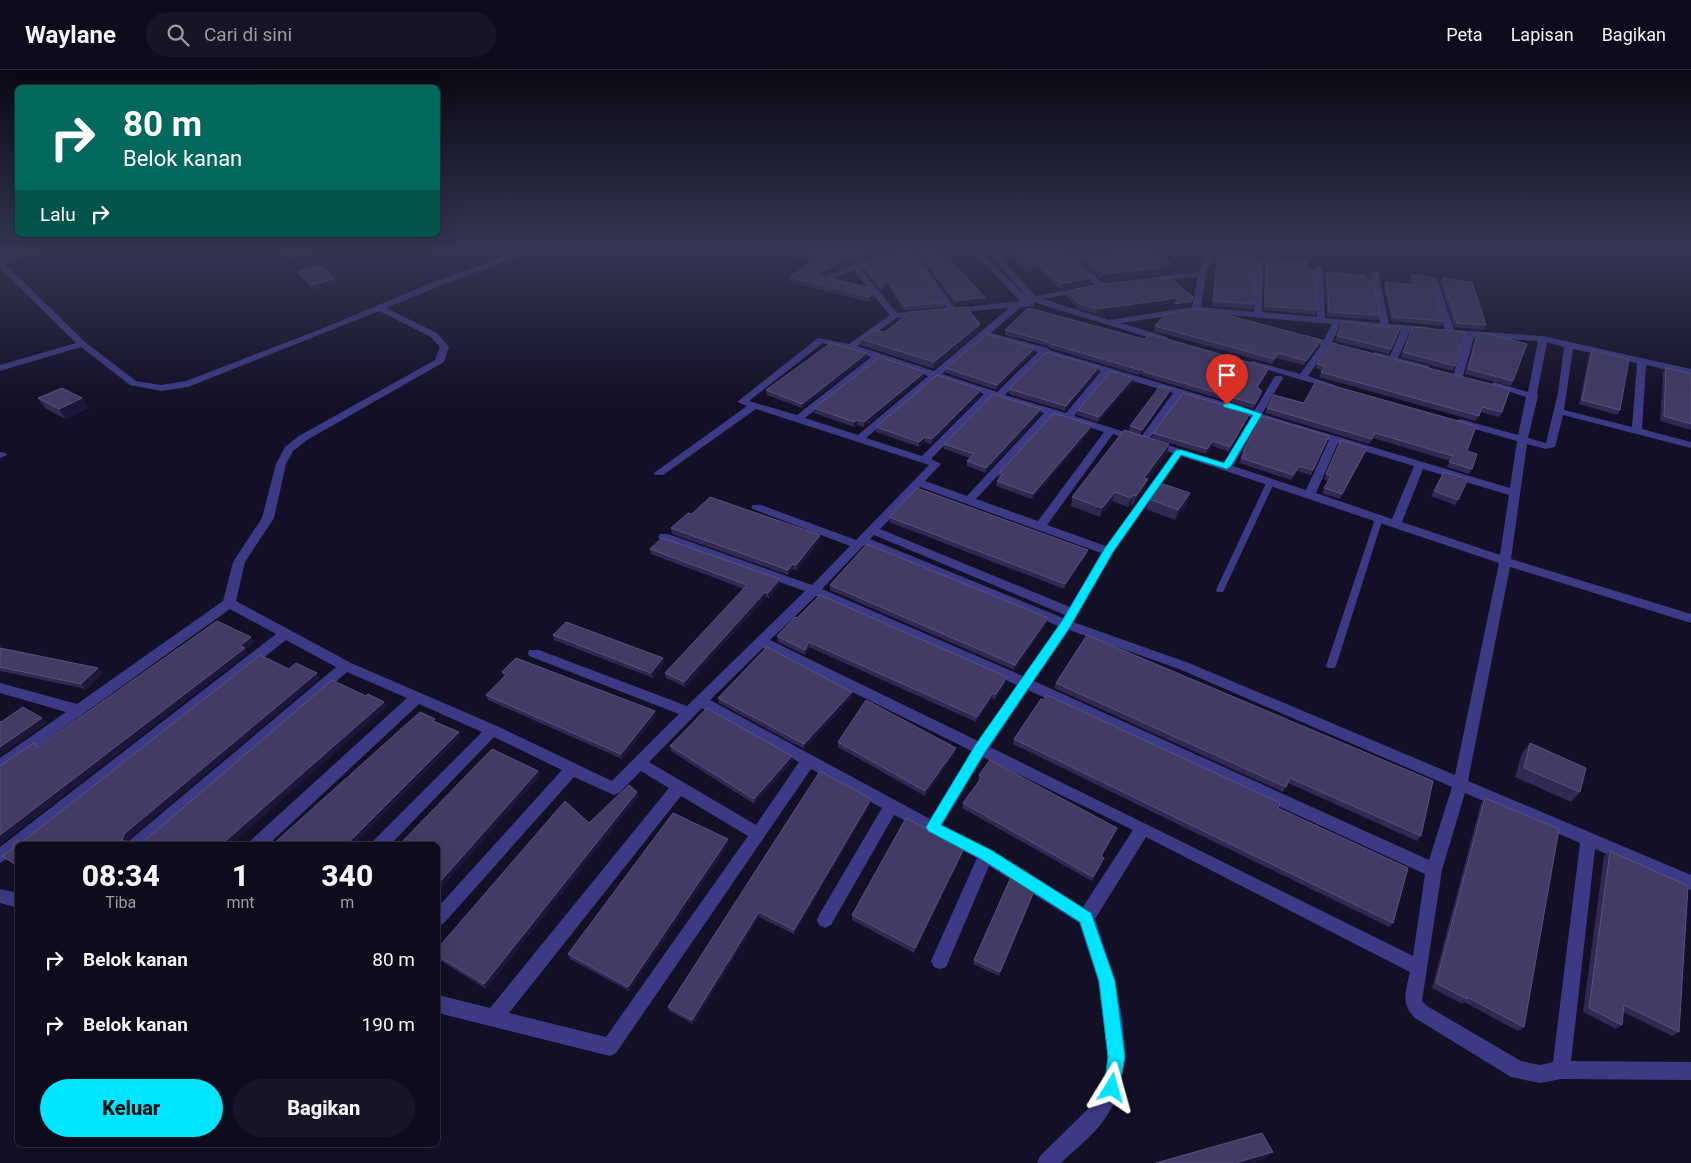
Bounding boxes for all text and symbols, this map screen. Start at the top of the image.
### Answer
search box [146,12,496,57]
text: Waylane [25,21,116,49]
icon: search [164,21,192,49]
text: Cari di sini [204,23,292,46]
text: Peta [1446,24,1483,45]
text: Lapisan [1511,24,1574,45]
text: Bagikan [1602,24,1666,45]
text: 80 m [123,104,202,145]
icon: right [40,105,105,170]
text: Belok kanan [123,146,242,171]
icon: right [86,200,114,228]
text: Lalu [40,203,76,226]
pin [1206,354,1248,405]
icon: arrive [1213,361,1241,389]
text: 08:34 [82,858,160,893]
text: 1 [232,858,249,893]
text: 340 [321,858,373,893]
text: Tiba [105,893,136,912]
text: mnt [226,893,255,912]
text: m [340,893,354,912]
icon: right [40,946,68,974]
text: Belok kanan [83,948,188,971]
text: 80 m [372,948,415,971]
icon: right [40,1011,68,1039]
text: Belok kanan [83,1013,188,1036]
text: 190 m [362,1013,415,1036]
position arrow [1085,1061,1137,1113]
button: Keluar [40,1079,223,1137]
button: Bagikan [233,1079,415,1137]

